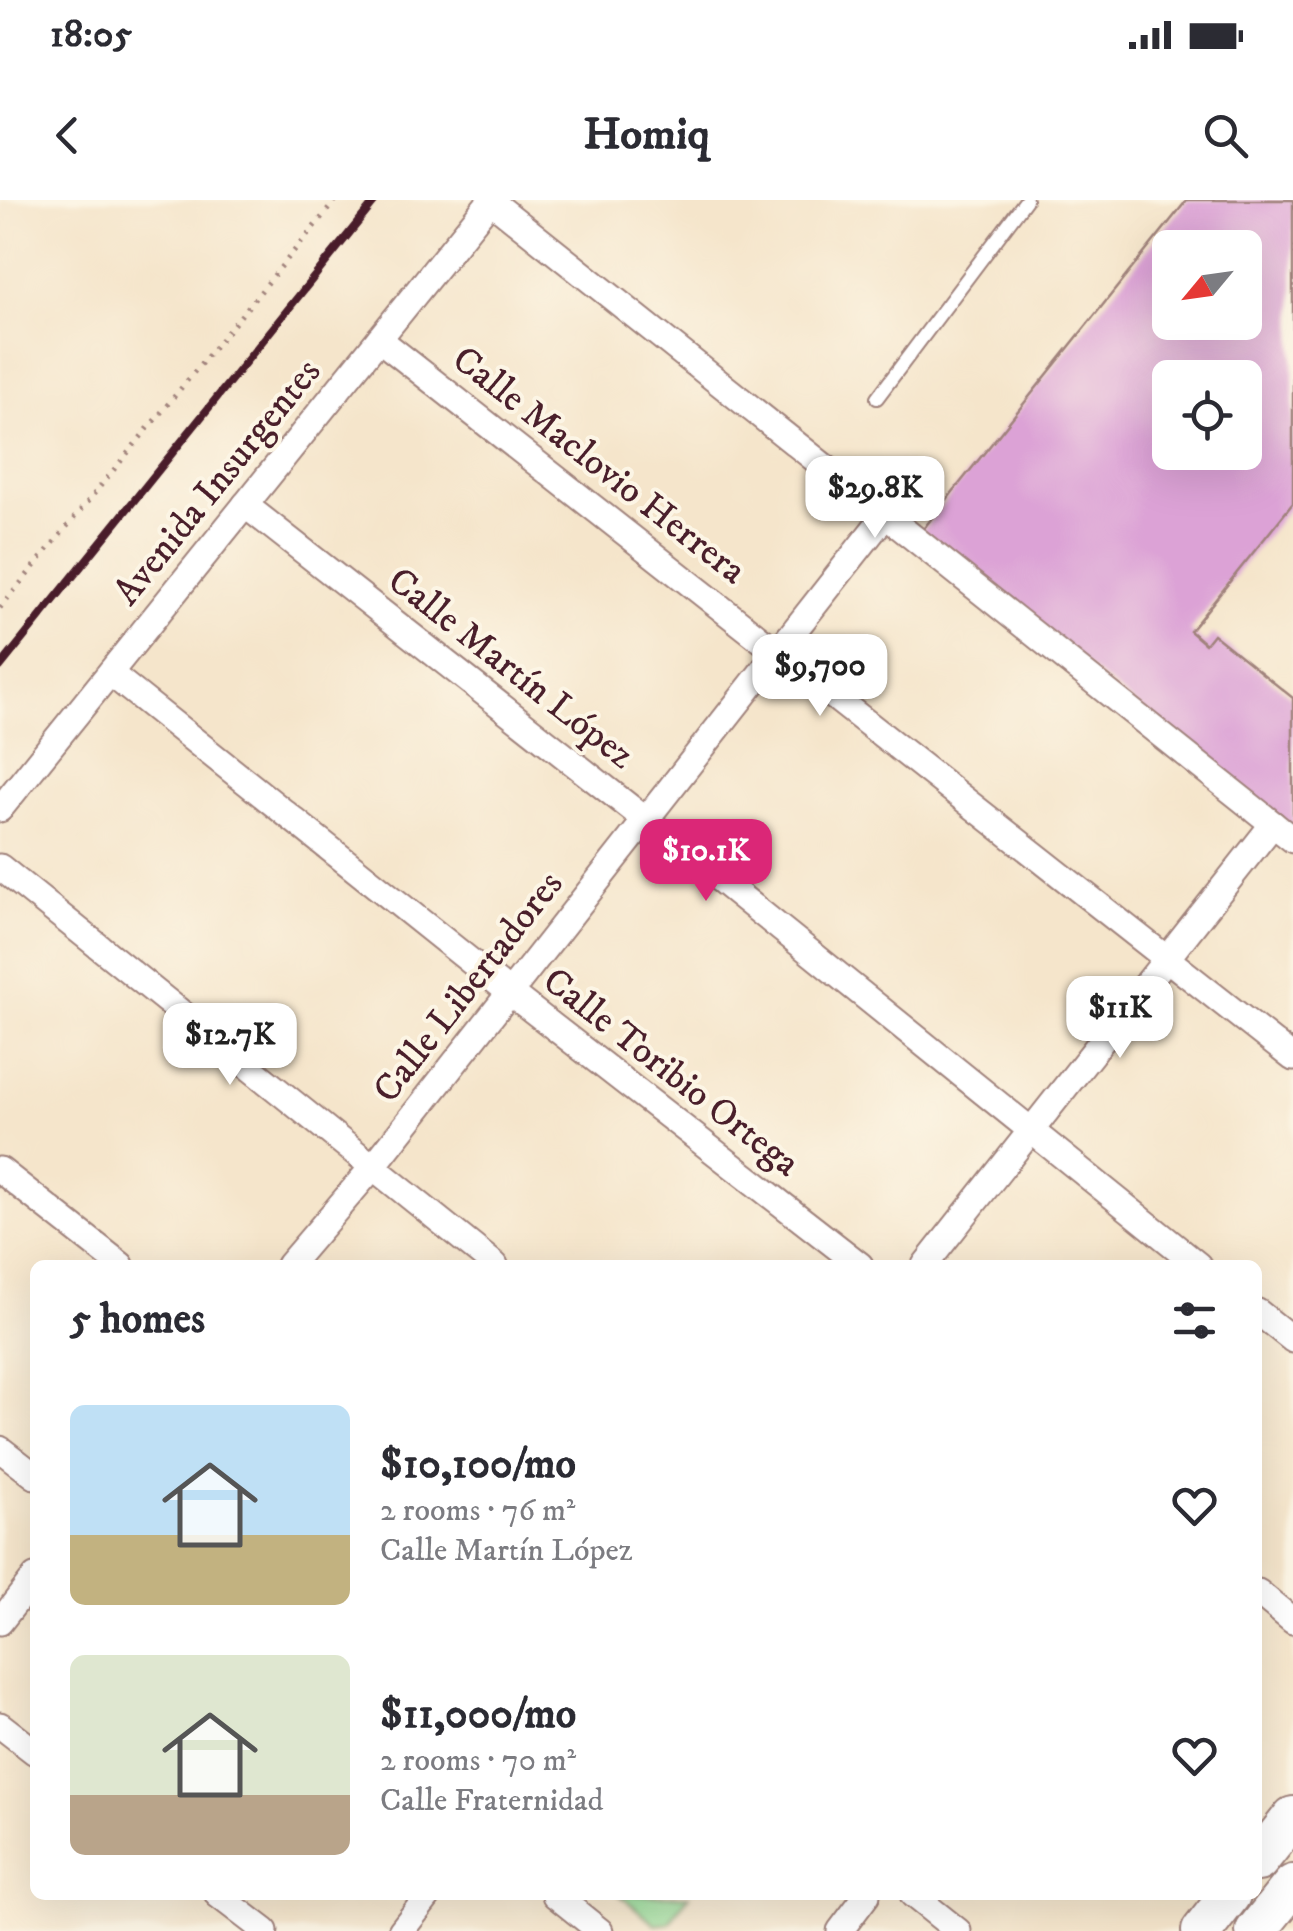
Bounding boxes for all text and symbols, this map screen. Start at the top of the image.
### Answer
text: 18:05 [50,11,132,59]
text: Homiq [583,107,710,163]
icon: back [40,108,95,163]
icon: search [1198,108,1253,163]
north arrow [1152,230,1262,340]
map controls [1152,230,1262,470]
street label: Calle Maclovio Herrera [442,336,755,595]
street label: Avenida Insurgentes [103,349,332,615]
button: locate [1152,360,1262,470]
pin: $29.8K [794,456,956,541]
text: $29.8K [827,468,923,508]
street label: Calle Martín López [378,557,644,780]
pin: $9,700 [739,634,901,719]
text: $9,700 [774,646,866,686]
pin: $10.1K [625,819,787,904]
text: $10.1K [662,831,750,871]
street label: Calle Libertadores [363,862,574,1113]
street label: Calle Toribio Ortega [533,957,809,1188]
pin: $11K [1061,976,1179,1061]
text: $11K [1088,988,1152,1028]
pin: $12.7K [149,1003,311,1088]
text: $12.7K [185,1015,275,1055]
icon: filters [1167,1293,1222,1348]
text: 5 homes [70,1294,205,1346]
text: $10,100/mo [380,1439,576,1491]
icon: home [150,1445,270,1565]
icon: heart [1167,1478,1222,1533]
text: 2 rooms · 76 m² [380,1491,575,1531]
text: Calle Martín López [380,1531,633,1571]
text: $11,000/mo [380,1689,576,1741]
icon: home [150,1695,270,1815]
icon: heart [1167,1728,1222,1783]
text: 2 rooms · 70 m² [380,1741,576,1781]
text: Calle Fraternidad [380,1781,604,1821]

